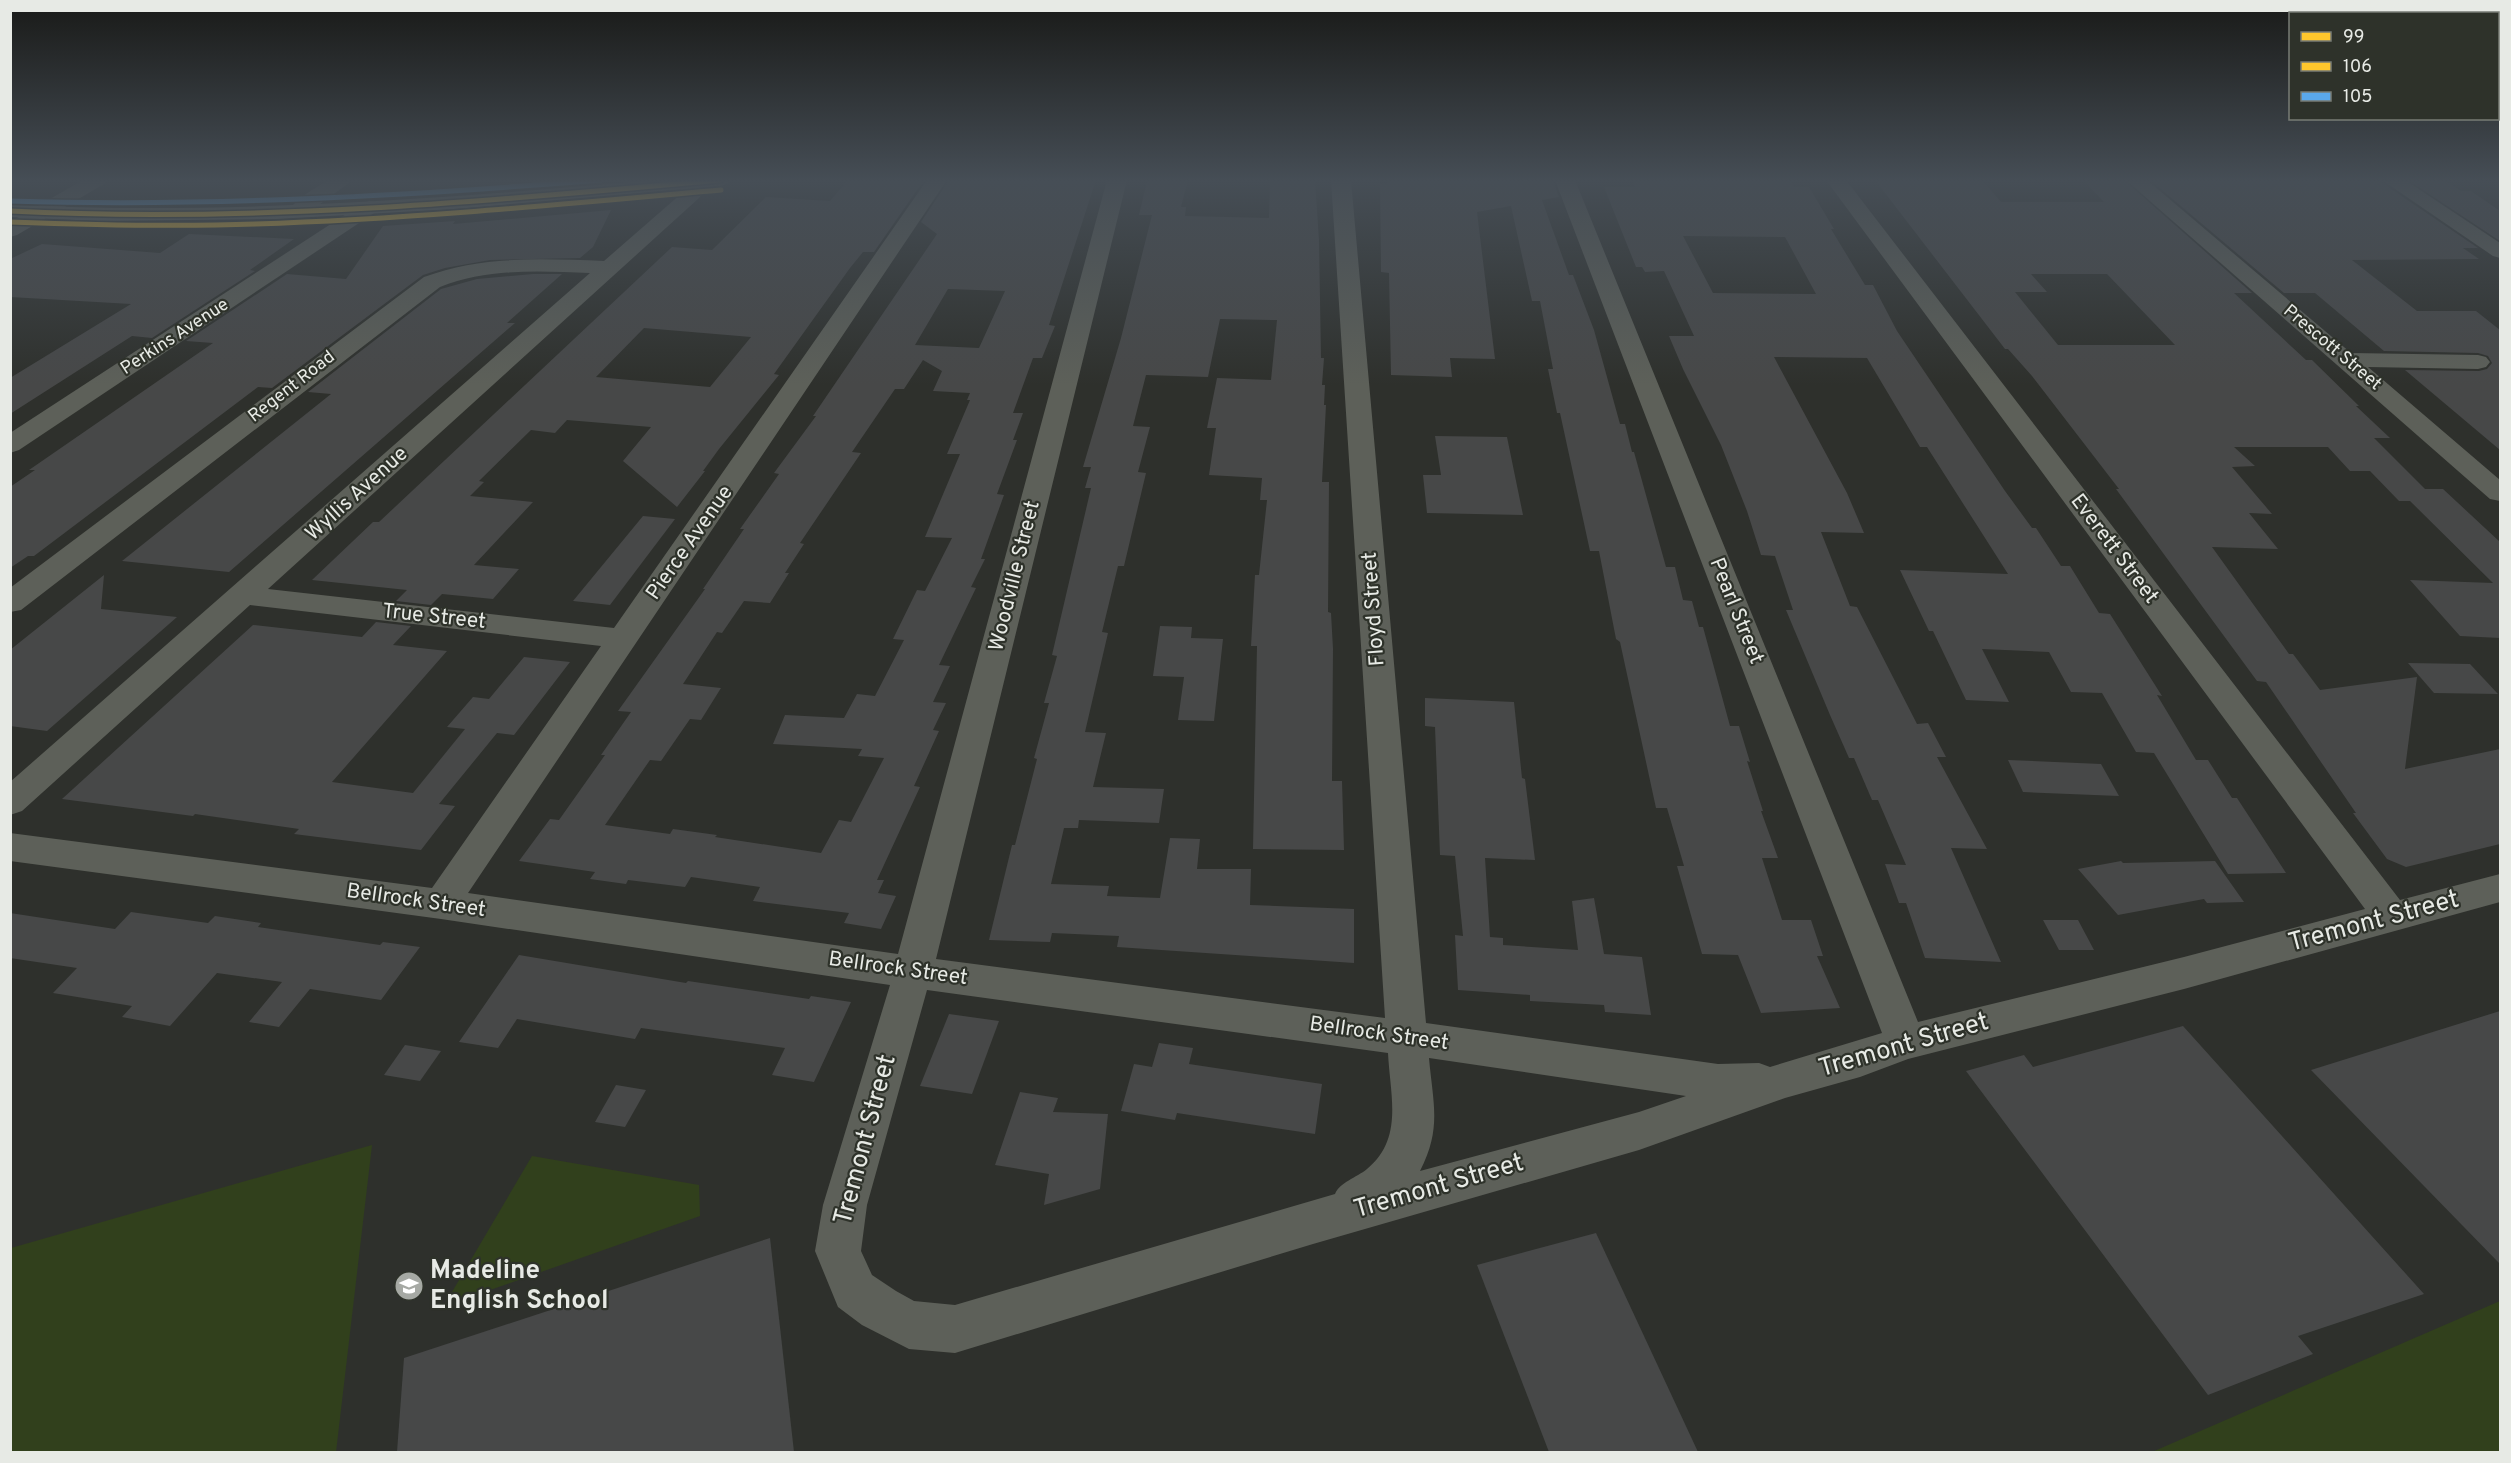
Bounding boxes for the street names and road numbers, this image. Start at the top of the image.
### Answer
street label: Perkins Avenue [117,293,233,381]
street label: Prescott Street [2278,300,2386,396]
street label: Regent Road [244,346,340,428]
street label: Wyllis Avenue [300,441,414,547]
street label: Pierce Avenue [641,480,739,606]
street label: Everett Street [2064,489,2164,609]
street label: Woodville Street [983,498,1047,654]
street label: Floyd Street [1357,551,1391,667]
street label: Pearl Street [1702,554,1770,668]
street label: True Street [381,598,487,636]
street label: Bellrock Street [345,878,487,924]
street label: Tremont Street [2285,883,2463,961]
street label: Bellrock Street [827,946,969,992]
street label: Tremont Street [1815,1006,1993,1086]
street label: Bellrock Street [1308,1011,1450,1057]
street label: Tremont Street [827,1051,905,1229]
street label: Tremont Street [1350,1147,1528,1227]

